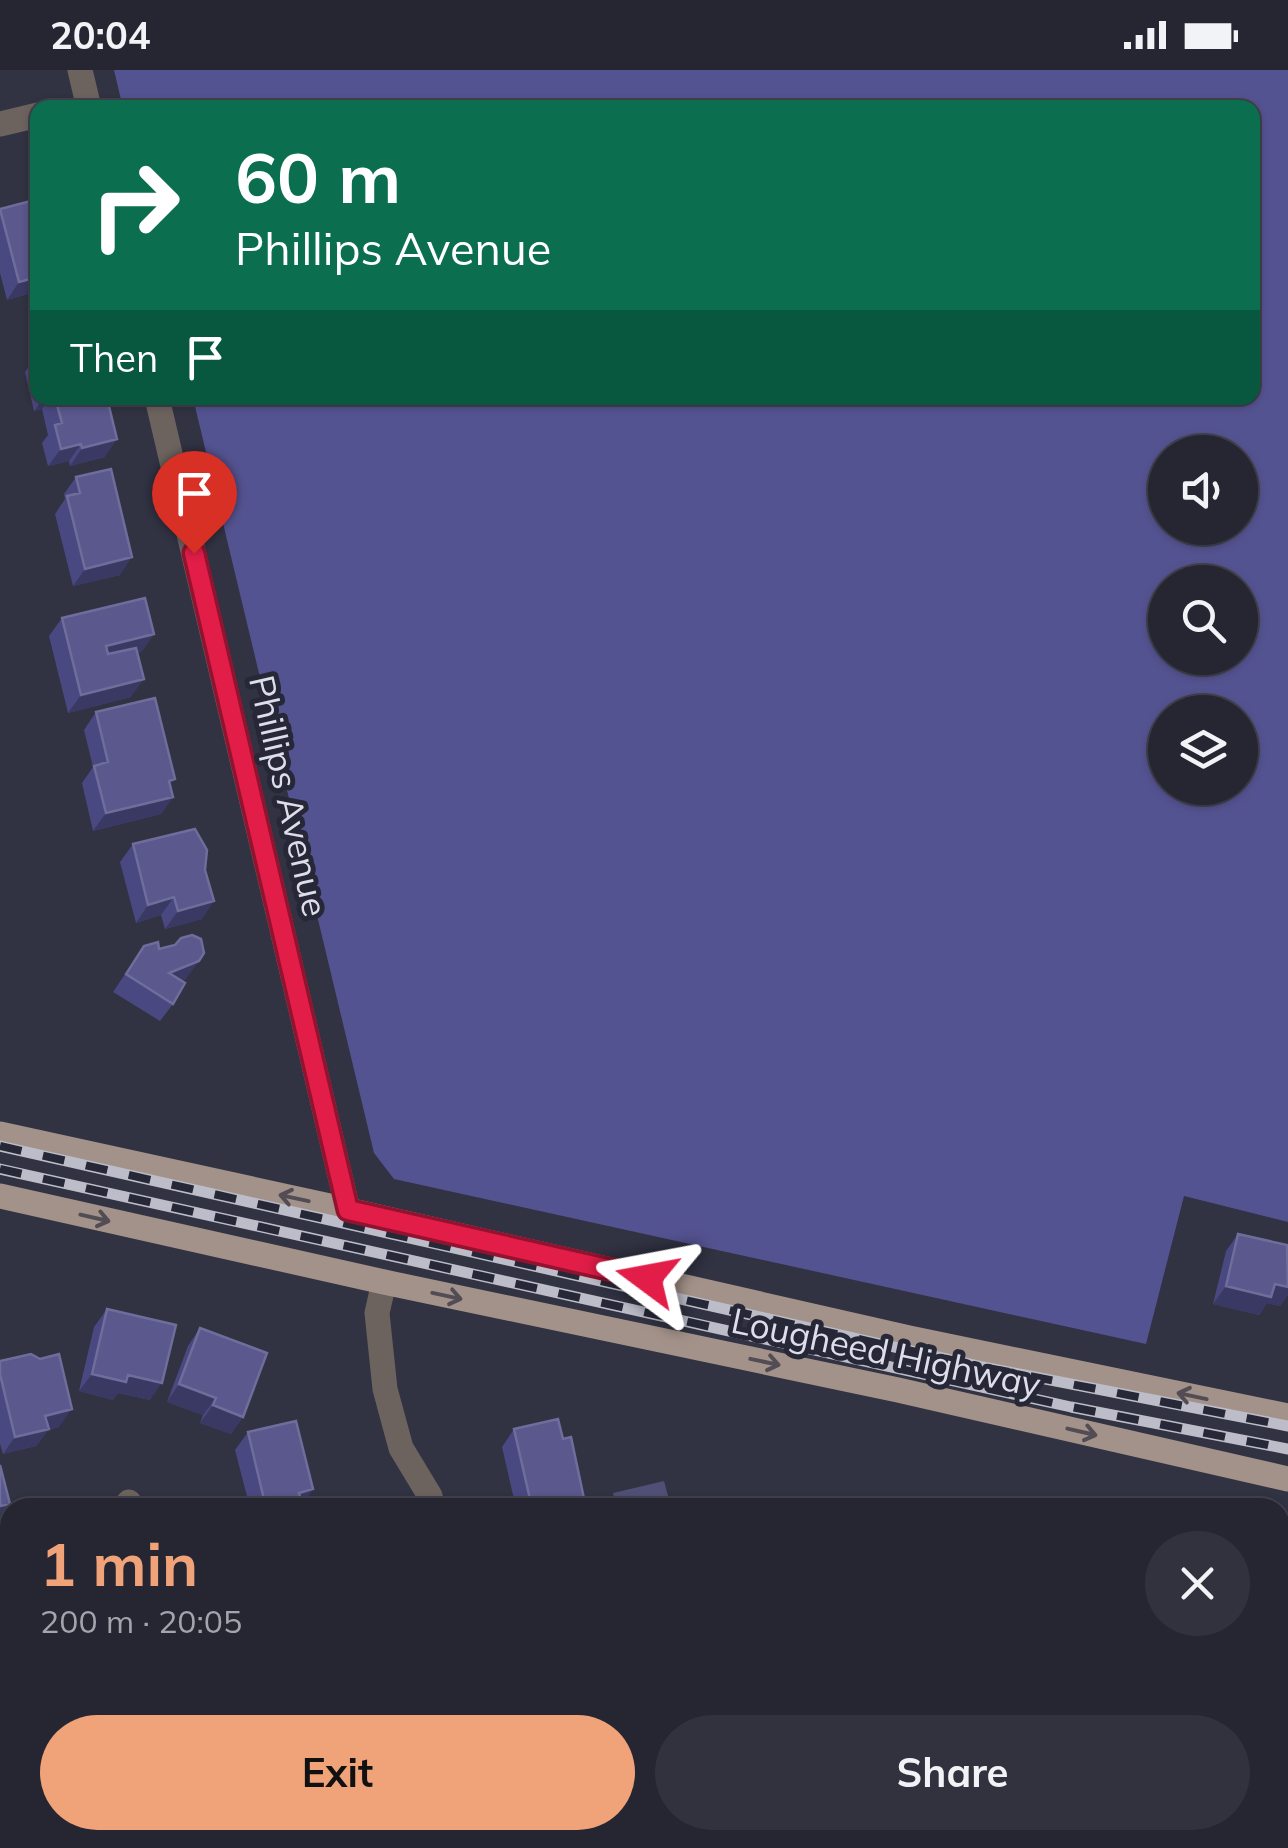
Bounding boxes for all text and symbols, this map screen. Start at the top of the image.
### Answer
text: 20:04 [50,11,151,59]
text: 60 m [235,133,401,221]
icon: right [70,140,200,270]
text: Phillips Avenue [235,220,551,276]
icon: arrive [178,330,233,385]
text: Then [70,334,158,382]
map controls [1148,435,1258,805]
button: sound [1148,435,1258,545]
pin [152,451,237,554]
icon: arrive [167,466,222,521]
button: search [1148,565,1258,675]
street label: Phillips Avenue [240,671,338,921]
button: layers [1148,695,1258,805]
one-way arrow [279,1188,311,1207]
one-way arrow [78,1210,110,1228]
position arrow [595,1226,699,1330]
one-way arrow [430,1287,462,1306]
street label: Lougheed Highway [728,1298,1045,1406]
one-way arrow [748,1354,780,1373]
one-way arrow [1177,1386,1209,1405]
one-way arrow [1065,1424,1097,1442]
text: 1 min [40,1526,198,1601]
button: close [1145,1531,1250,1636]
text: 200 m · 20:05 [40,1601,242,1641]
button: Exit [40,1715,635,1830]
button: Share [655,1715,1250,1830]

